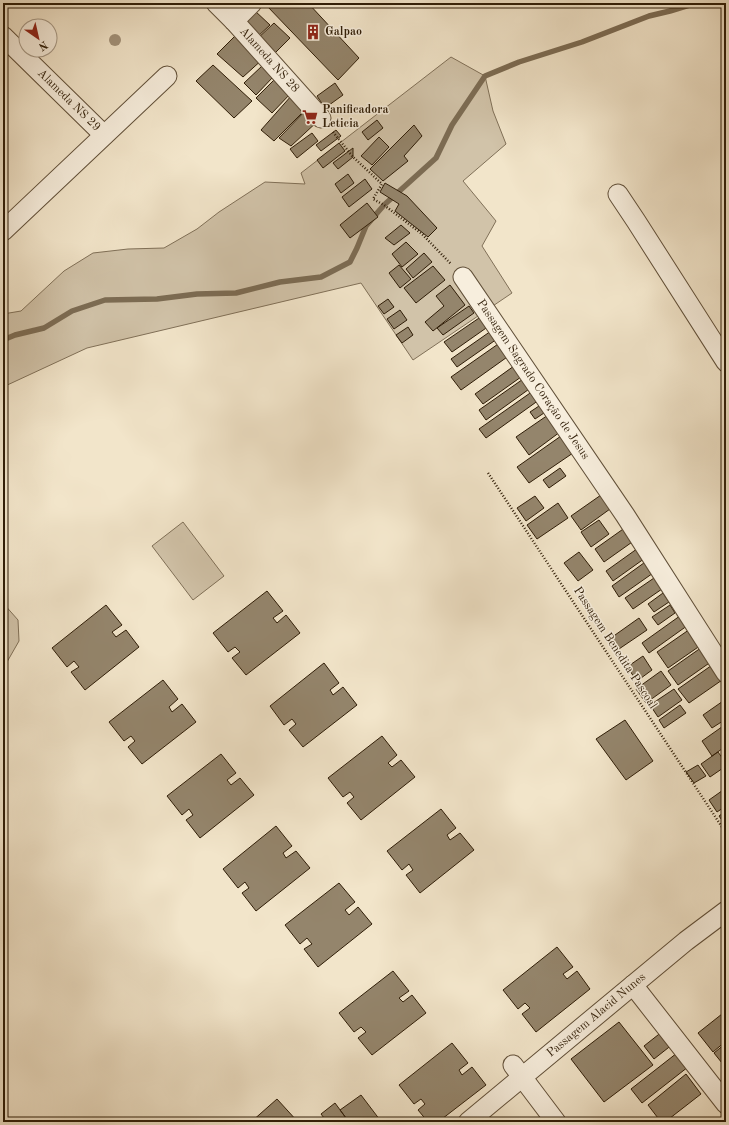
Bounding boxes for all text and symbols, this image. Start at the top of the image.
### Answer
north arrow [18,18,58,58]
building icon: Galpao [304,23,322,41]
street label: Alameda NS 28 [237,25,301,95]
place label: Galpao [325,26,362,38]
text: N [36,38,49,52]
street label: Alameda NS 29 [35,67,103,134]
place label: Panificadora Leticia [322,104,388,130]
supermarket icon: Panificadora Leticia [301,108,319,126]
street label: Passagem Sagrado Coração de Jesus [474,297,591,462]
street label: Passagem Benedita Pascoal [571,585,659,711]
street label: Passagem Alacid Nunes [545,971,648,1060]

